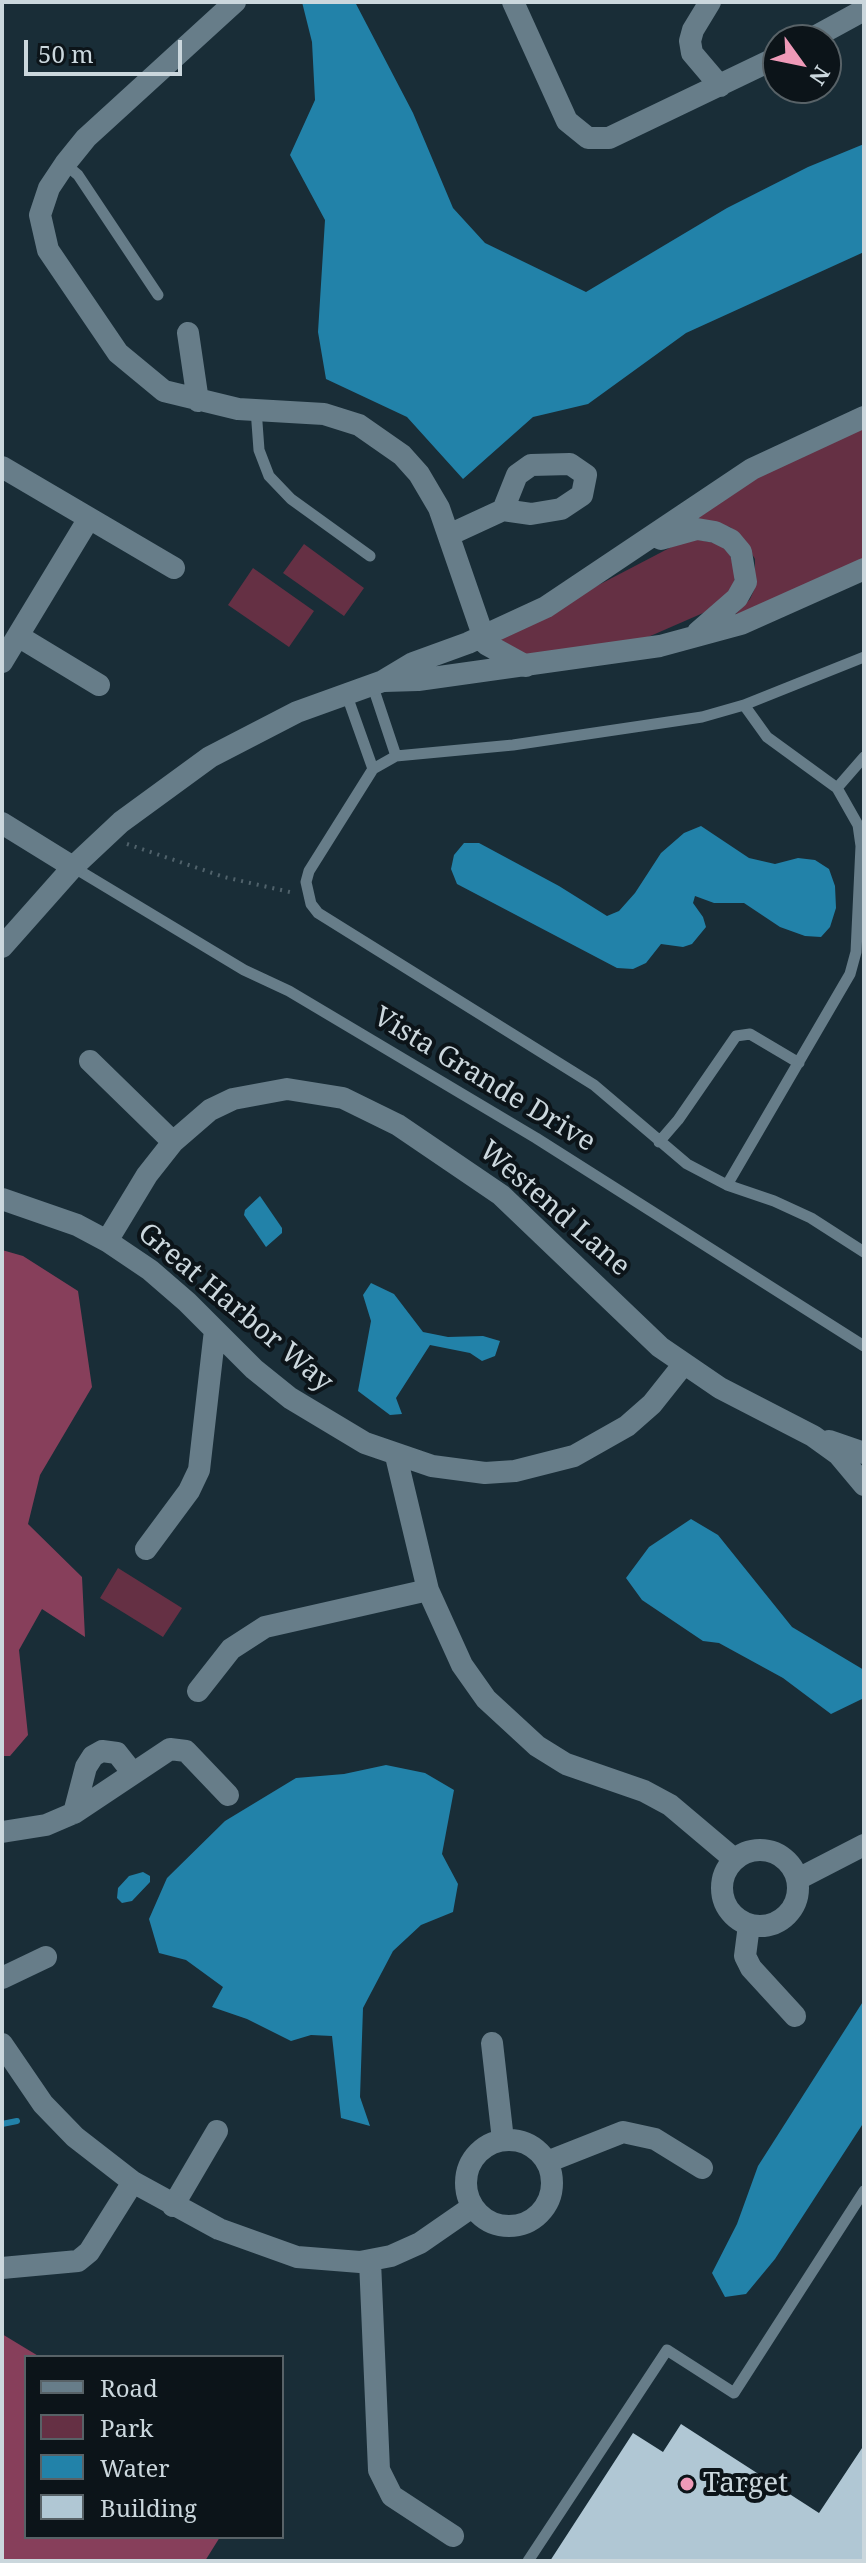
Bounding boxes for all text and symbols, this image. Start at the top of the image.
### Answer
scale bar [28,24,186,74]
north arrow [762,24,842,104]
text: 50 m [38,37,94,70]
text: N [803,61,838,91]
street label: Vista Grande Drive [367,1000,601,1160]
street label: Westend Lane [472,1134,636,1284]
street label: Great Harbor Way [131,1217,339,1399]
legend [24,2355,284,2539]
text: Road [100,2371,158,2404]
text: Park [100,2411,153,2444]
text: Water [100,2451,170,2484]
place label: Target [703,2467,788,2501]
marker: Target [678,2475,696,2493]
text: Building [100,2491,197,2524]

